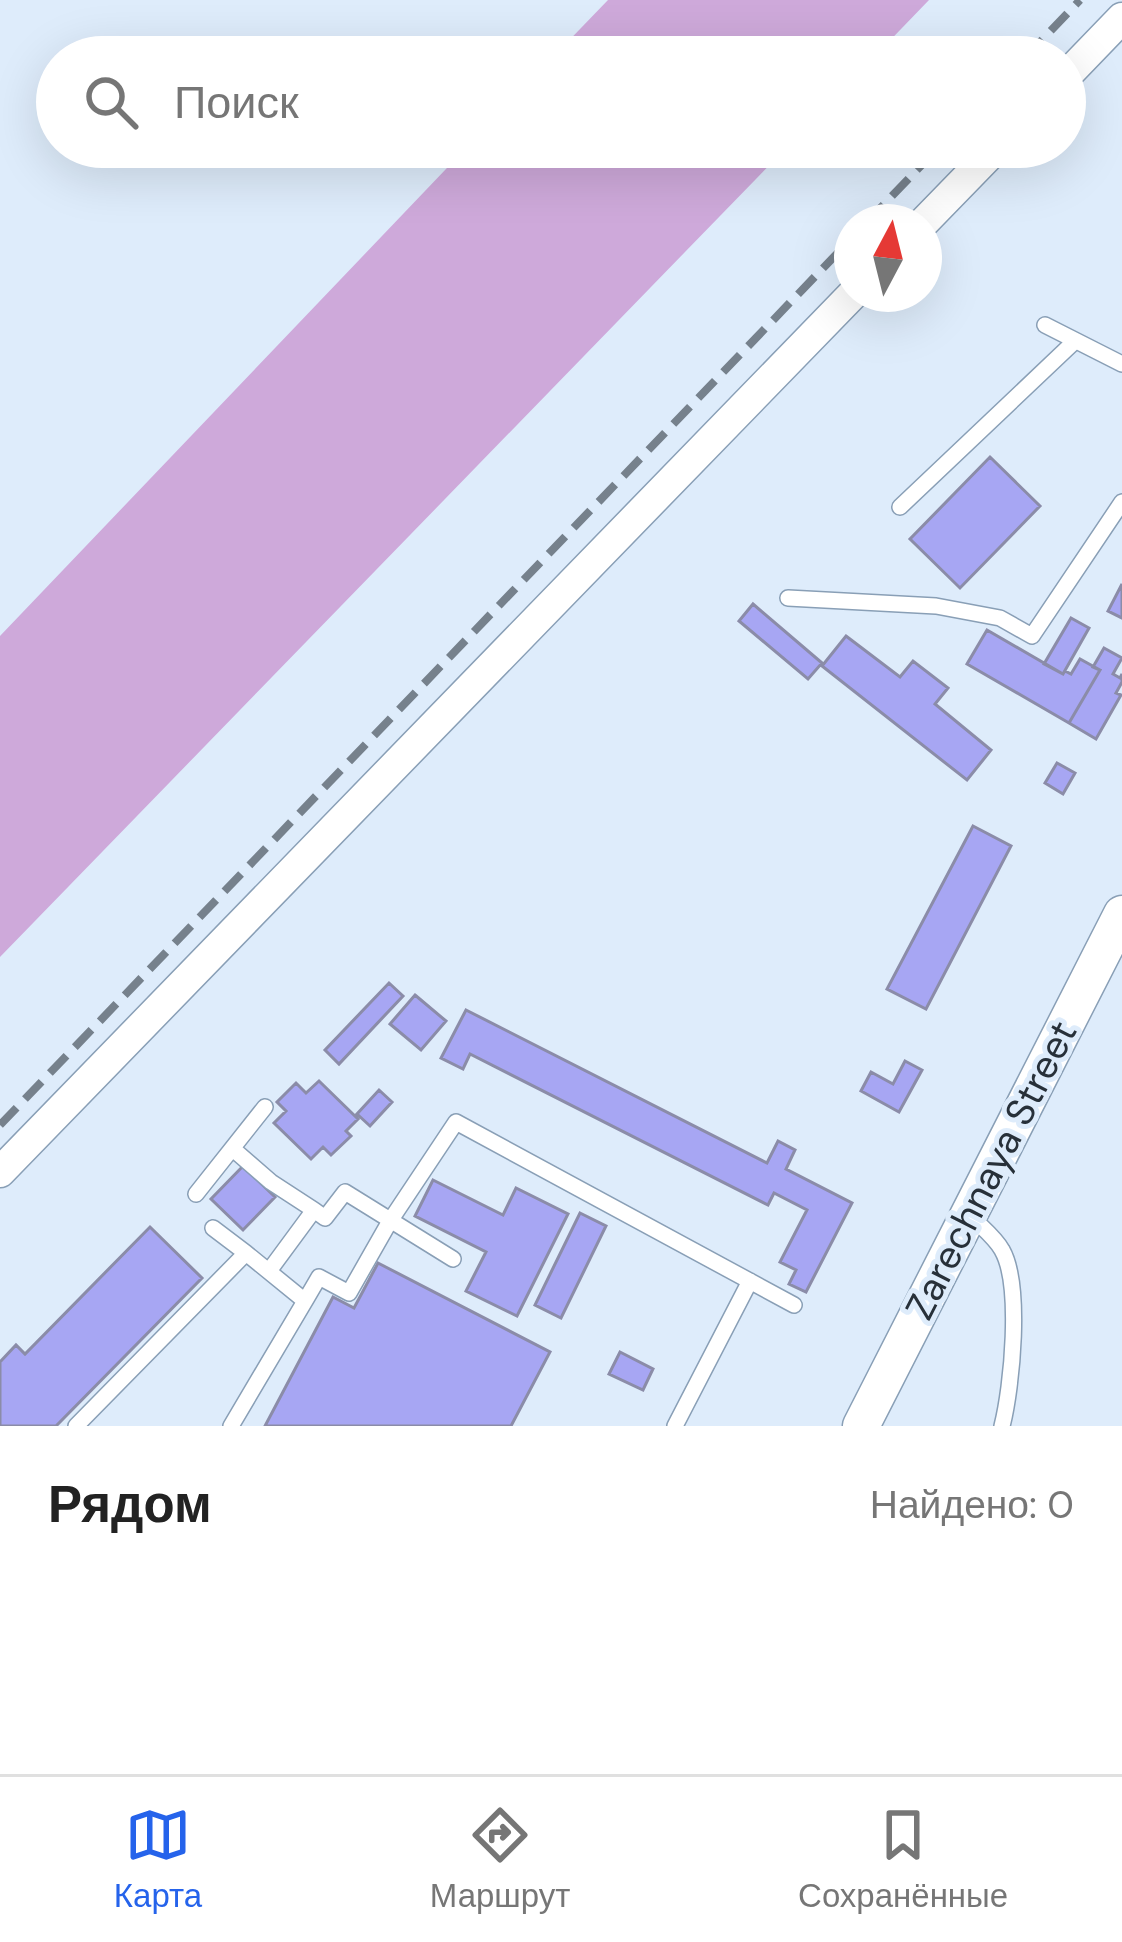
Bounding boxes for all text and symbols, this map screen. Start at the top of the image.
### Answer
search box [36,36,1086,168]
icon: search [78,69,144,135]
text: Поиск [174,73,299,132]
north arrow [834,204,942,312]
street label: Zarechnaya Street [894,1012,1088,1328]
text: Рядом [48,1471,212,1538]
text: Найдено: 0 [870,1479,1074,1530]
tab: Карта [114,1802,202,1917]
tab: Маршрут [430,1802,570,1917]
tab: Сохранённые [798,1802,1008,1917]

